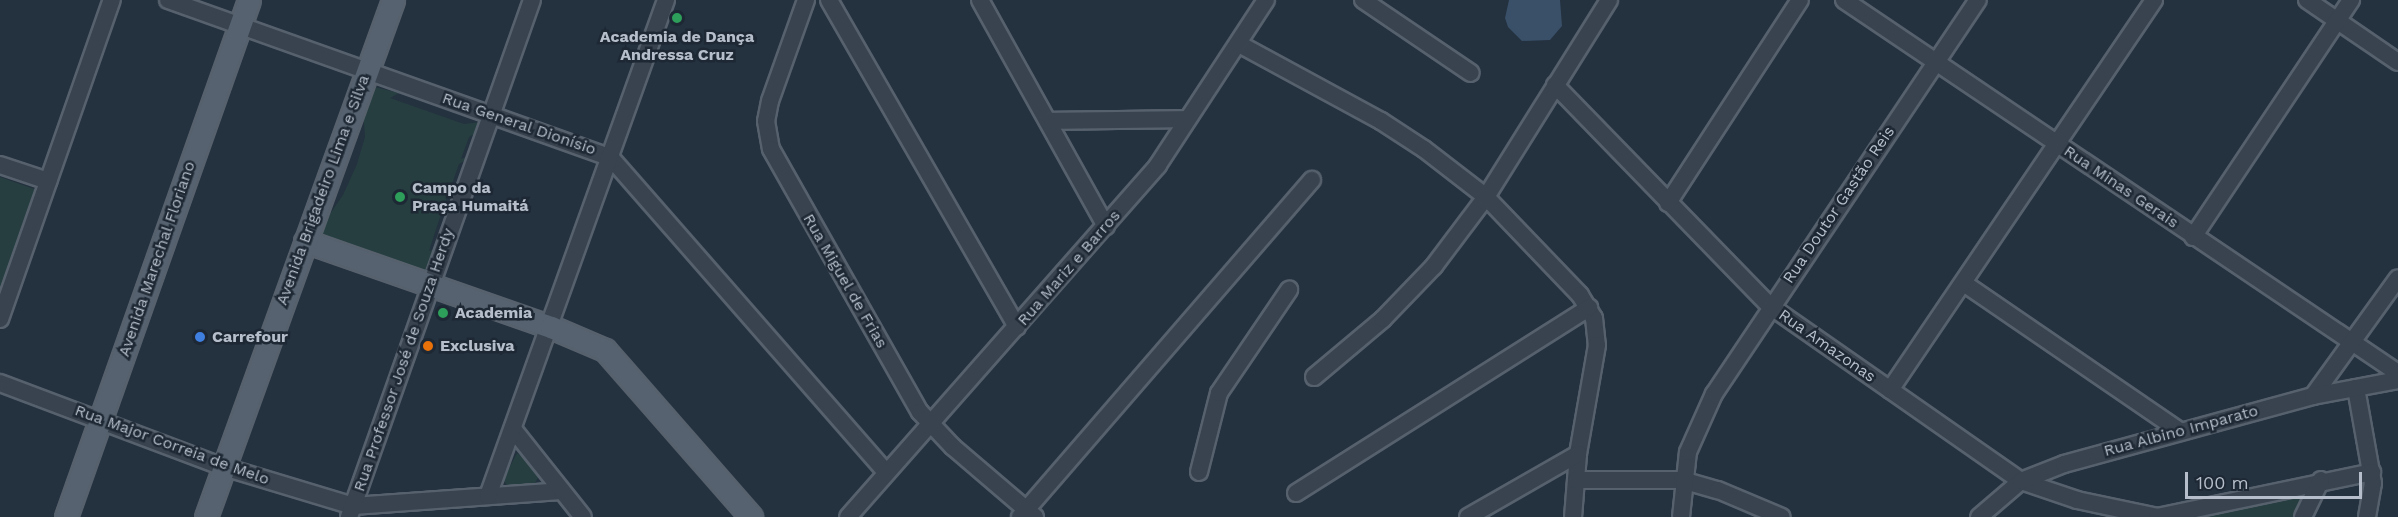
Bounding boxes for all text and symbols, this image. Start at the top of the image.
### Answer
marker: Academia de Dança Andressa Cruz [670,11,684,25]
place label: Academia de Dança Andressa Cruz [600,27,754,65]
street label: Avenida Brigadeiro Lima e Silva [272,72,374,308]
street label: Rua General Dionísio [439,89,599,159]
street label: Rua Doutor Gastão Reis [1779,122,1899,288]
street label: Rua Minas Gerais [2060,141,2182,233]
street label: Avenida Marechal Floriano [114,158,200,360]
place label: Campo da Praça Humaitá [412,178,529,216]
marker: Campo da Praça Humaitá [393,190,407,204]
street label: Rua Mariz e Barros [1013,206,1125,330]
street label: Rua Miguel de Frias [798,210,892,352]
street label: Rua Professor José de Souza Herdy [350,225,458,495]
place label: Academia [455,303,532,323]
street label: Rua Amazonas [1774,305,1880,387]
marker: Academia [436,306,450,320]
place label: Carrefour [212,327,288,347]
marker: Carrefour [193,330,207,344]
place label: Exclusiva [440,336,515,356]
marker: Exclusiva [421,339,435,353]
street label: Rua Major Correia de Melo [72,401,272,489]
street label: Rua Albino Imparato [2101,401,2261,461]
scale bar [2188,460,2365,498]
text: 100 m [2196,472,2249,493]

